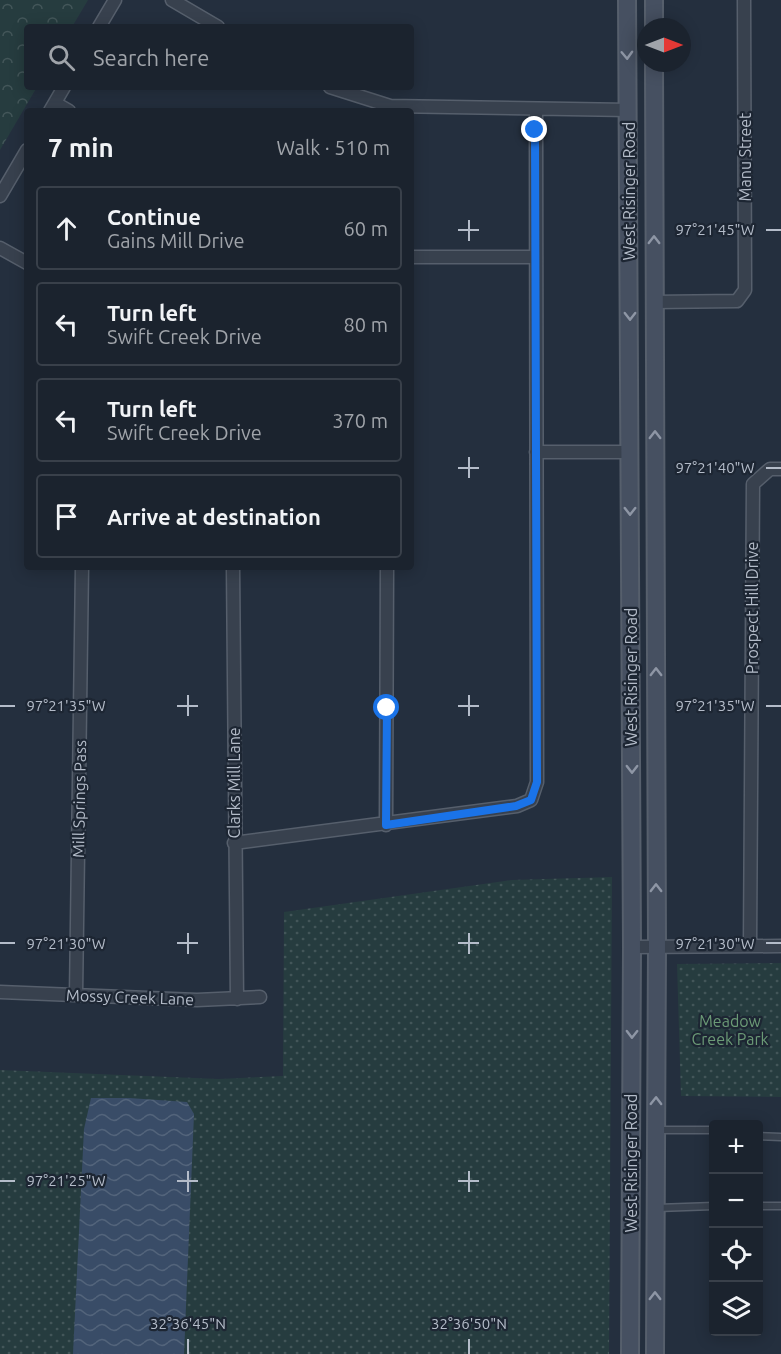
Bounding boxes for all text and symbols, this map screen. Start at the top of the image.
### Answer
north arrow [637,18,691,72]
search box [24,24,414,90]
icon: search [45,41,78,74]
text: Search here [93,45,209,70]
one-way arrow [621,51,633,60]
street label: Manu Street [736,112,754,201]
route end [521,116,547,142]
street label: West Risinger Road [620,122,638,260]
text: 7 min [48,133,114,162]
text: Walk · 510 m [277,136,390,159]
text: Continue [107,204,201,229]
icon: ahead [50,212,83,245]
text: 60 m [344,217,388,240]
text: 97°21'45"W [675,221,755,238]
text: Gains Mill Drive [107,229,245,252]
one-way arrow [648,236,660,245]
text: Turn left [107,300,197,325]
icon: left [50,308,83,341]
one-way arrow [624,311,636,320]
text: 80 m [344,313,388,336]
text: Swift Creek Drive [107,325,262,348]
text: Turn left [107,396,197,421]
icon: left [50,404,83,437]
text: 370 m [332,409,388,432]
text: Swift Creek Drive [107,421,262,444]
one-way arrow [649,431,661,440]
text: 97°21'40"W [675,459,755,476]
icon: arrive [50,500,83,533]
text: Arrive at destination [107,504,321,529]
one-way arrow [624,506,636,515]
street label: Prospect Hill Drive [743,542,761,674]
street label: West Risinger Road [622,608,640,746]
one-way arrow [650,668,662,677]
route start [373,694,399,720]
text: 97°21'35"W [26,697,106,714]
text: 97°21'35"W [675,697,755,714]
street label: Clarks Mill Lane [225,727,243,839]
street label: Mill Springs Pass [69,740,89,858]
one-way arrow [626,764,638,773]
one-way arrow [650,884,663,893]
text: 97°21'30"W [26,935,106,952]
text: 97°21'30"W [675,935,755,952]
street label: Mossy Creek Lane [66,986,194,1008]
park label: Meadow Creek Park [691,1012,769,1048]
one-way arrow [626,1029,638,1038]
street label: West Risinger Road [622,1094,640,1232]
one-way arrow [649,1096,662,1105]
map controls [709,1120,763,1336]
button: + [709,1120,763,1174]
text: 97°21'25"W [26,1172,106,1189]
button: − [709,1174,763,1228]
button: locate [709,1228,763,1282]
button: layers [709,1282,763,1336]
one-way arrow [649,1291,661,1300]
text: 32°36'45"N [150,1315,226,1332]
text: 32°36'50"N [431,1315,507,1332]

